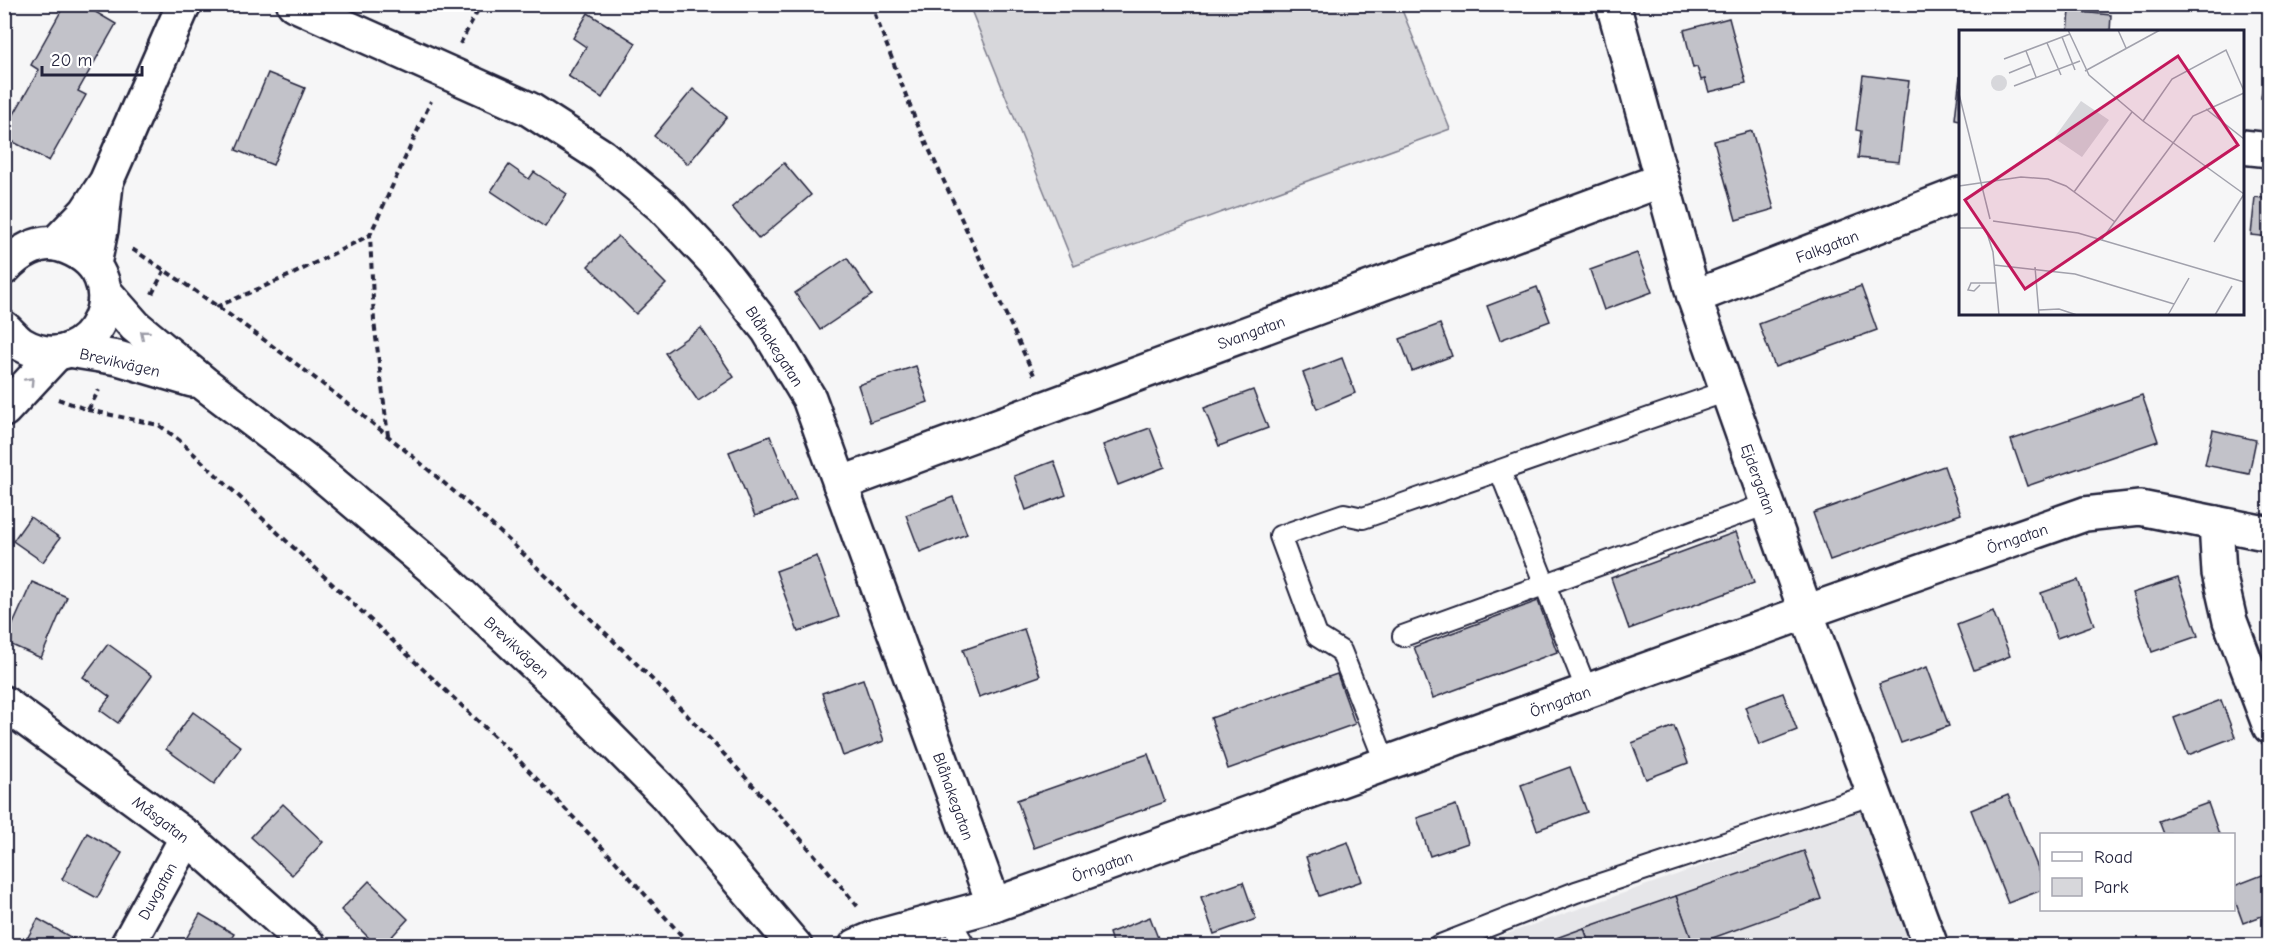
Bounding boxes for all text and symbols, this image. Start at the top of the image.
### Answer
inset map [1959,30,2244,315]
scale bar [42,39,142,77]
text: 20 m [51,50,92,71]
street label: Falkgatan [1794,227,1861,267]
street label: Blåhakegatan [742,303,807,390]
street label: Svangatan [1215,312,1287,353]
one-way arrow [140,330,151,341]
street label: Brevikvägen [78,345,162,381]
one-way arrow [23,377,34,388]
street label: Ejdergatan [1737,442,1779,517]
street label: Örngatan [1984,520,2050,558]
street label: Brevikvägen [480,613,552,682]
street label: Örngatan [1527,683,1593,721]
street label: Blåhakegatan [929,750,977,843]
street label: Måsgatan [129,793,192,847]
legend [2040,833,2235,911]
text: Road [2094,847,2133,868]
street label: Örngatan [1069,848,1135,886]
street label: Duvgatan [135,860,181,923]
text: Park [2094,877,2129,898]

